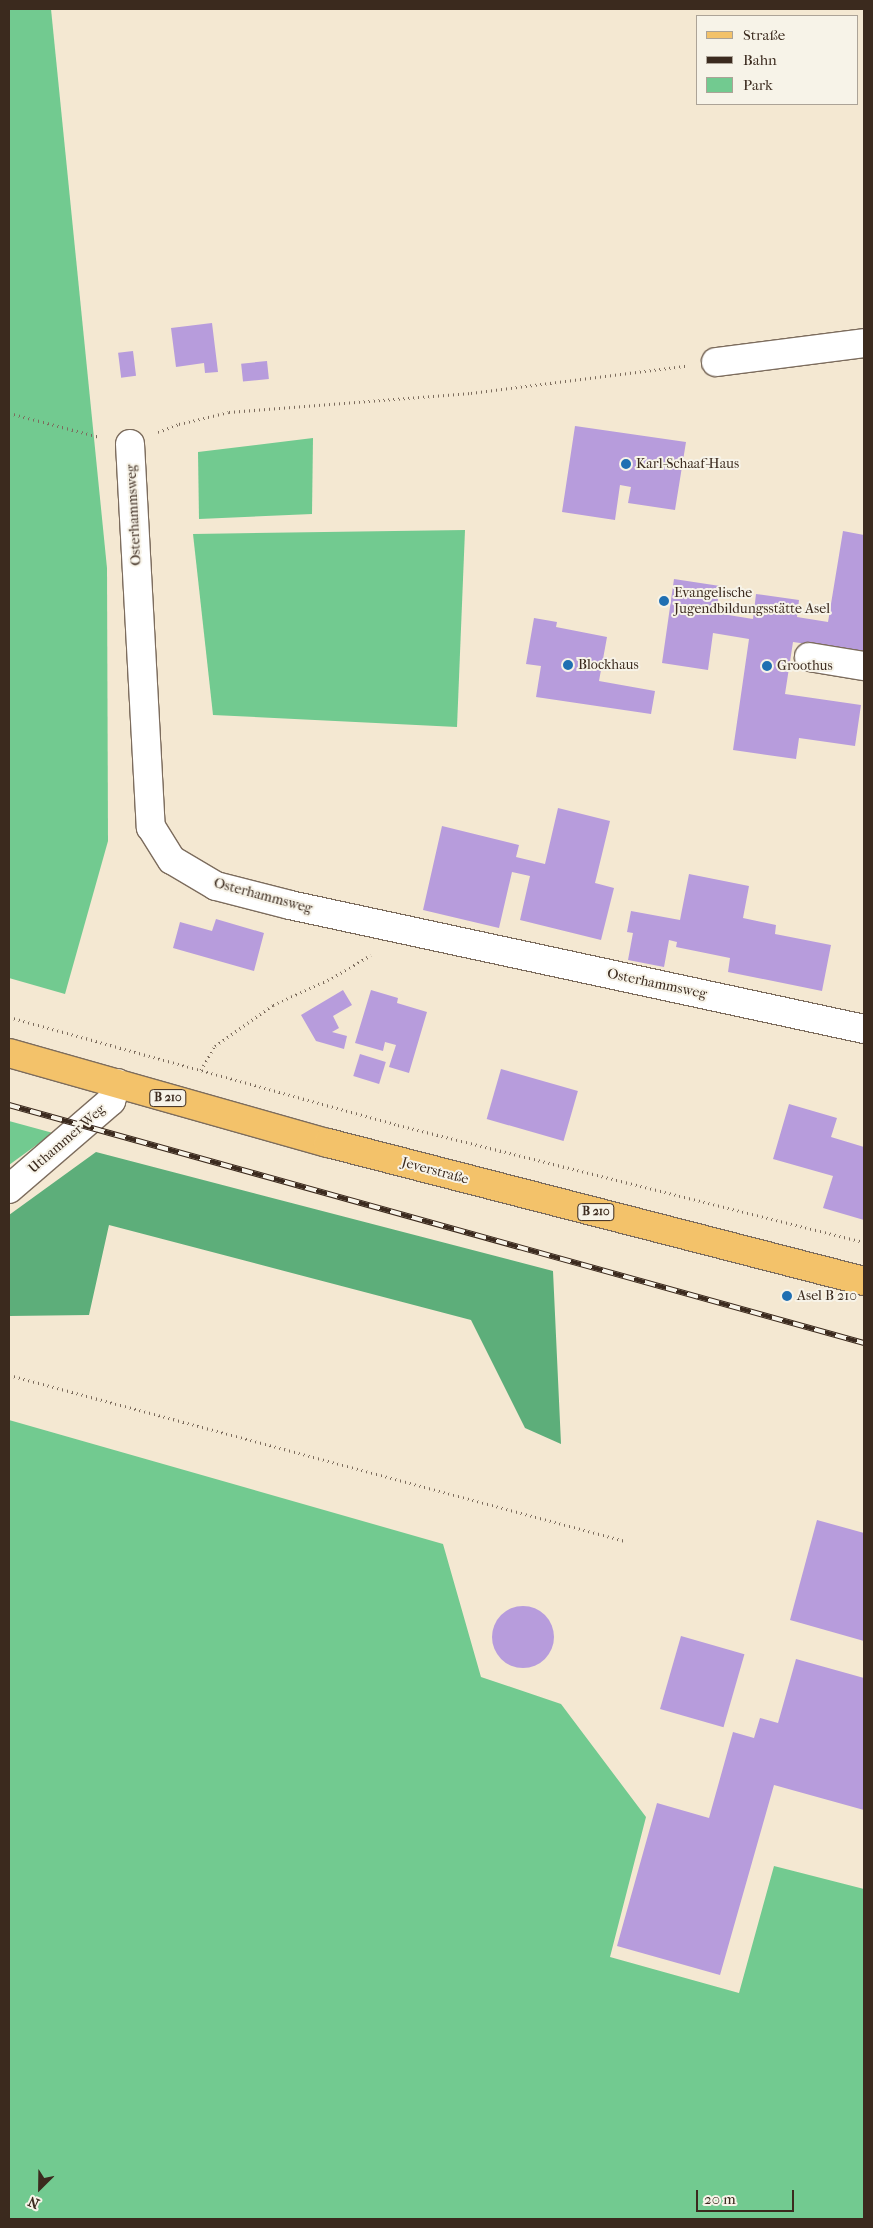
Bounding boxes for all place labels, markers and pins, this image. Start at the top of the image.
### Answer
place label: Karl-Schaaf-Haus [636,456,739,472]
marker: Karl-Schaaf-Haus [620,458,632,470]
place label: Evangelische Jugendbildungsstätte Asel [674,585,830,618]
marker: Evangelische Jugendbildungsstätte Asel [658,595,670,607]
place label: Blockhaus [578,657,639,673]
place label: Groothus [777,658,833,674]
marker: Blockhaus [562,659,574,671]
marker: Groothus [761,660,773,672]
place label: Asel B 210 [797,1288,857,1304]
marker: Asel B 210 [781,1290,793,1302]

